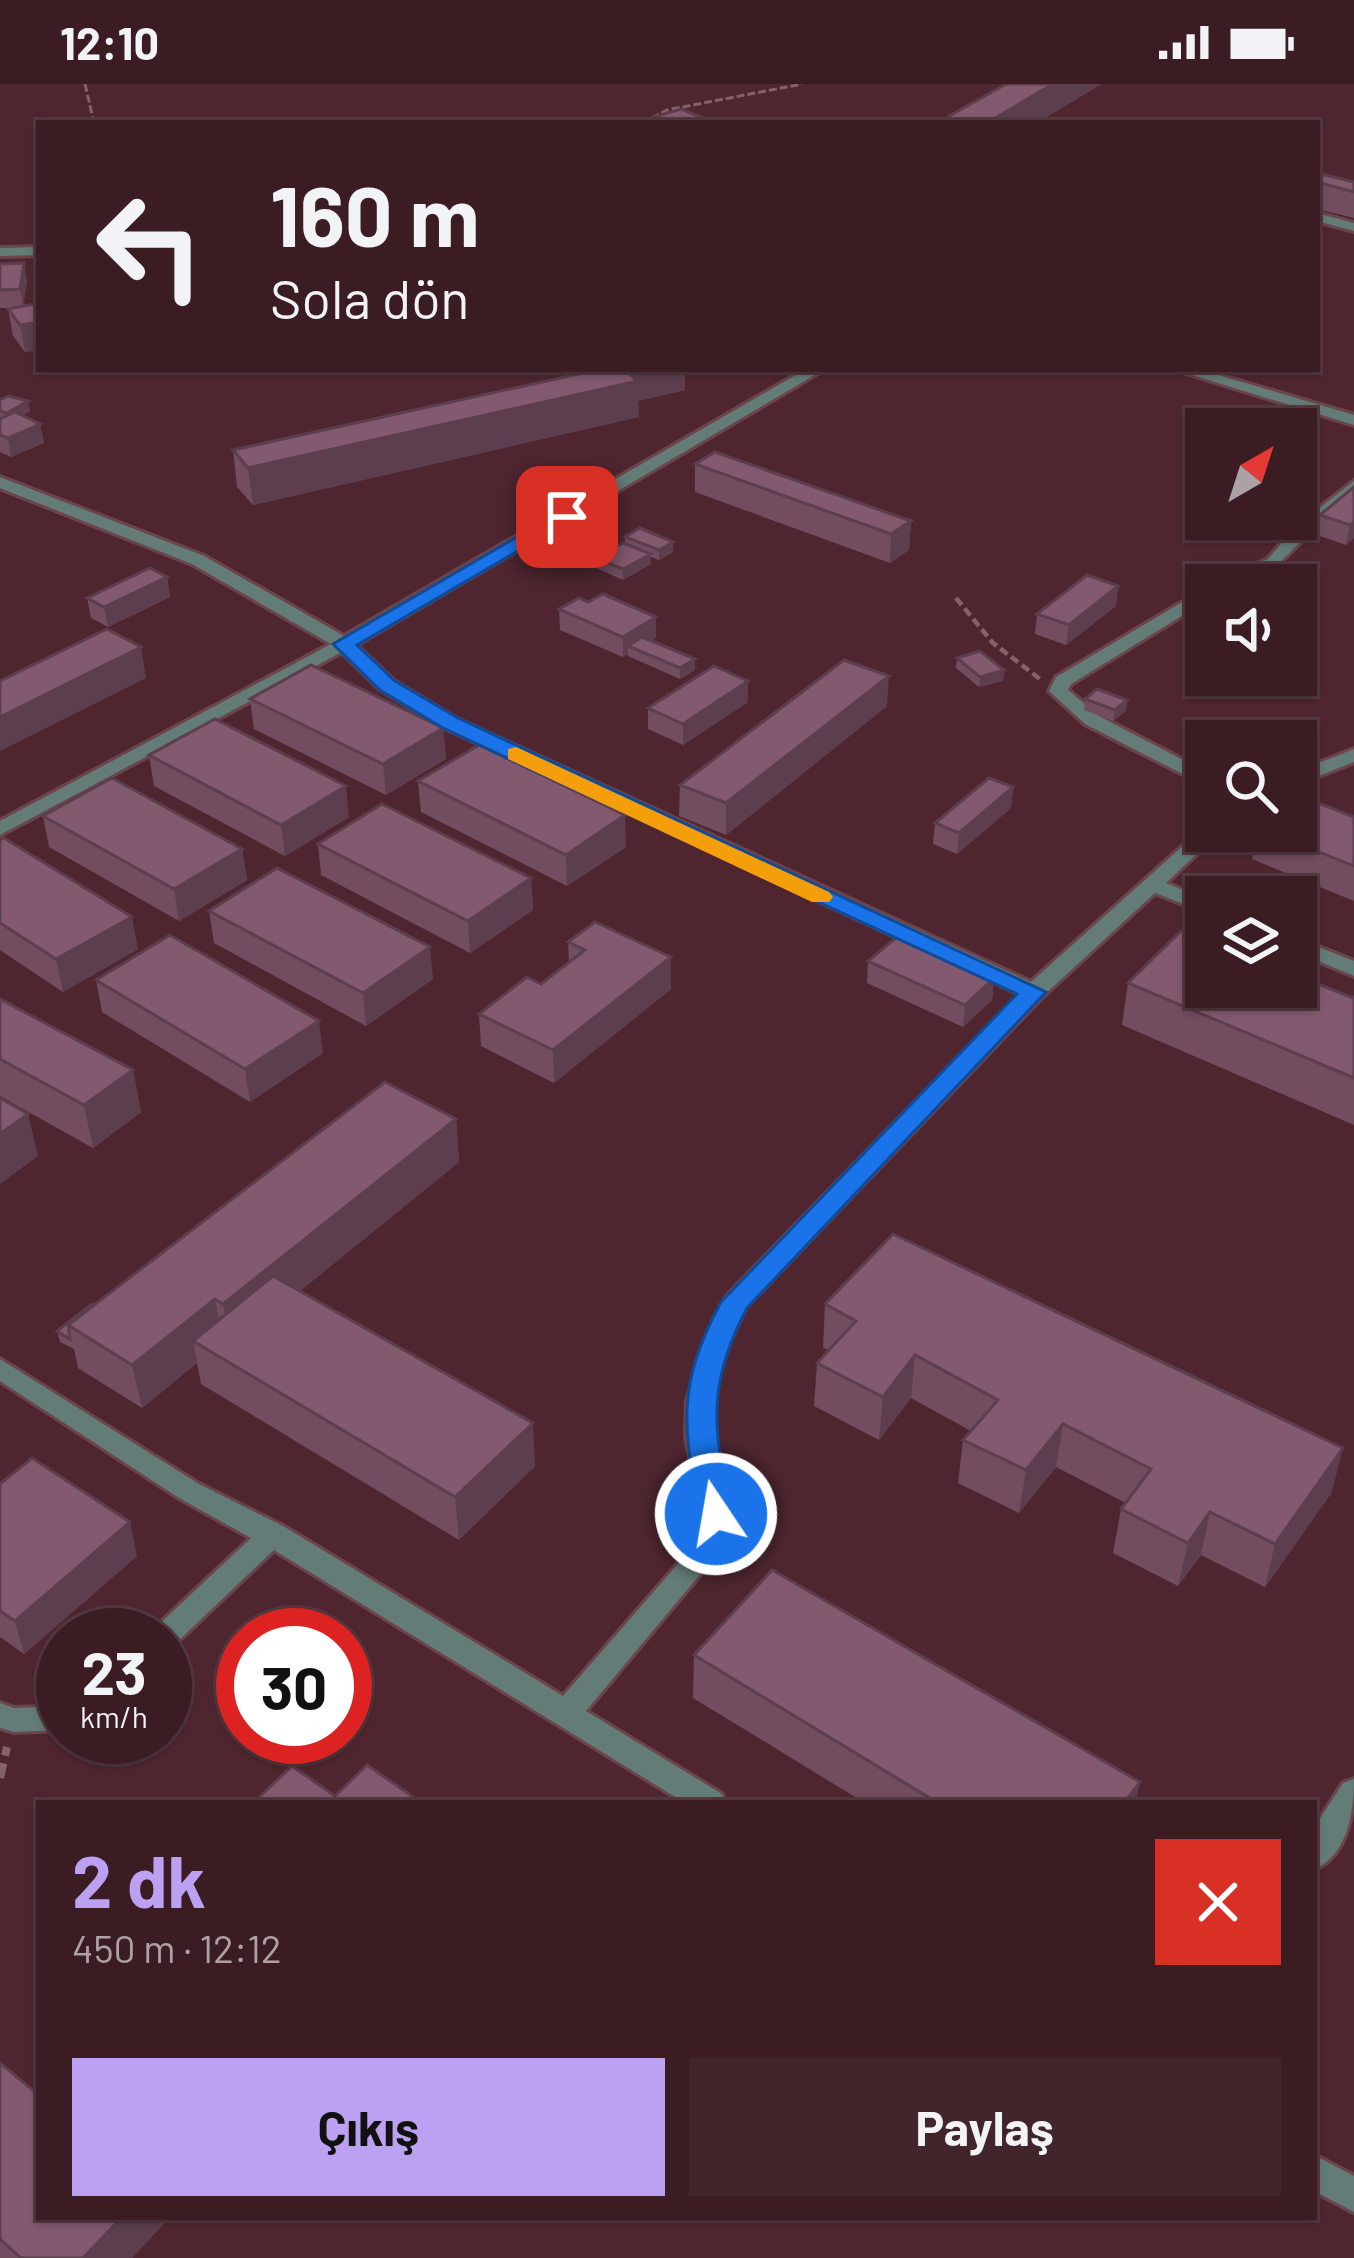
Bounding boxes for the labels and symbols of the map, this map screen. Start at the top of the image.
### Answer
north arrow [1185,408,1317,540]
pin [516,466,618,568]
position arrow [653,1451,779,1577]
speed limit sign: 30 [216,1608,372,1764]

